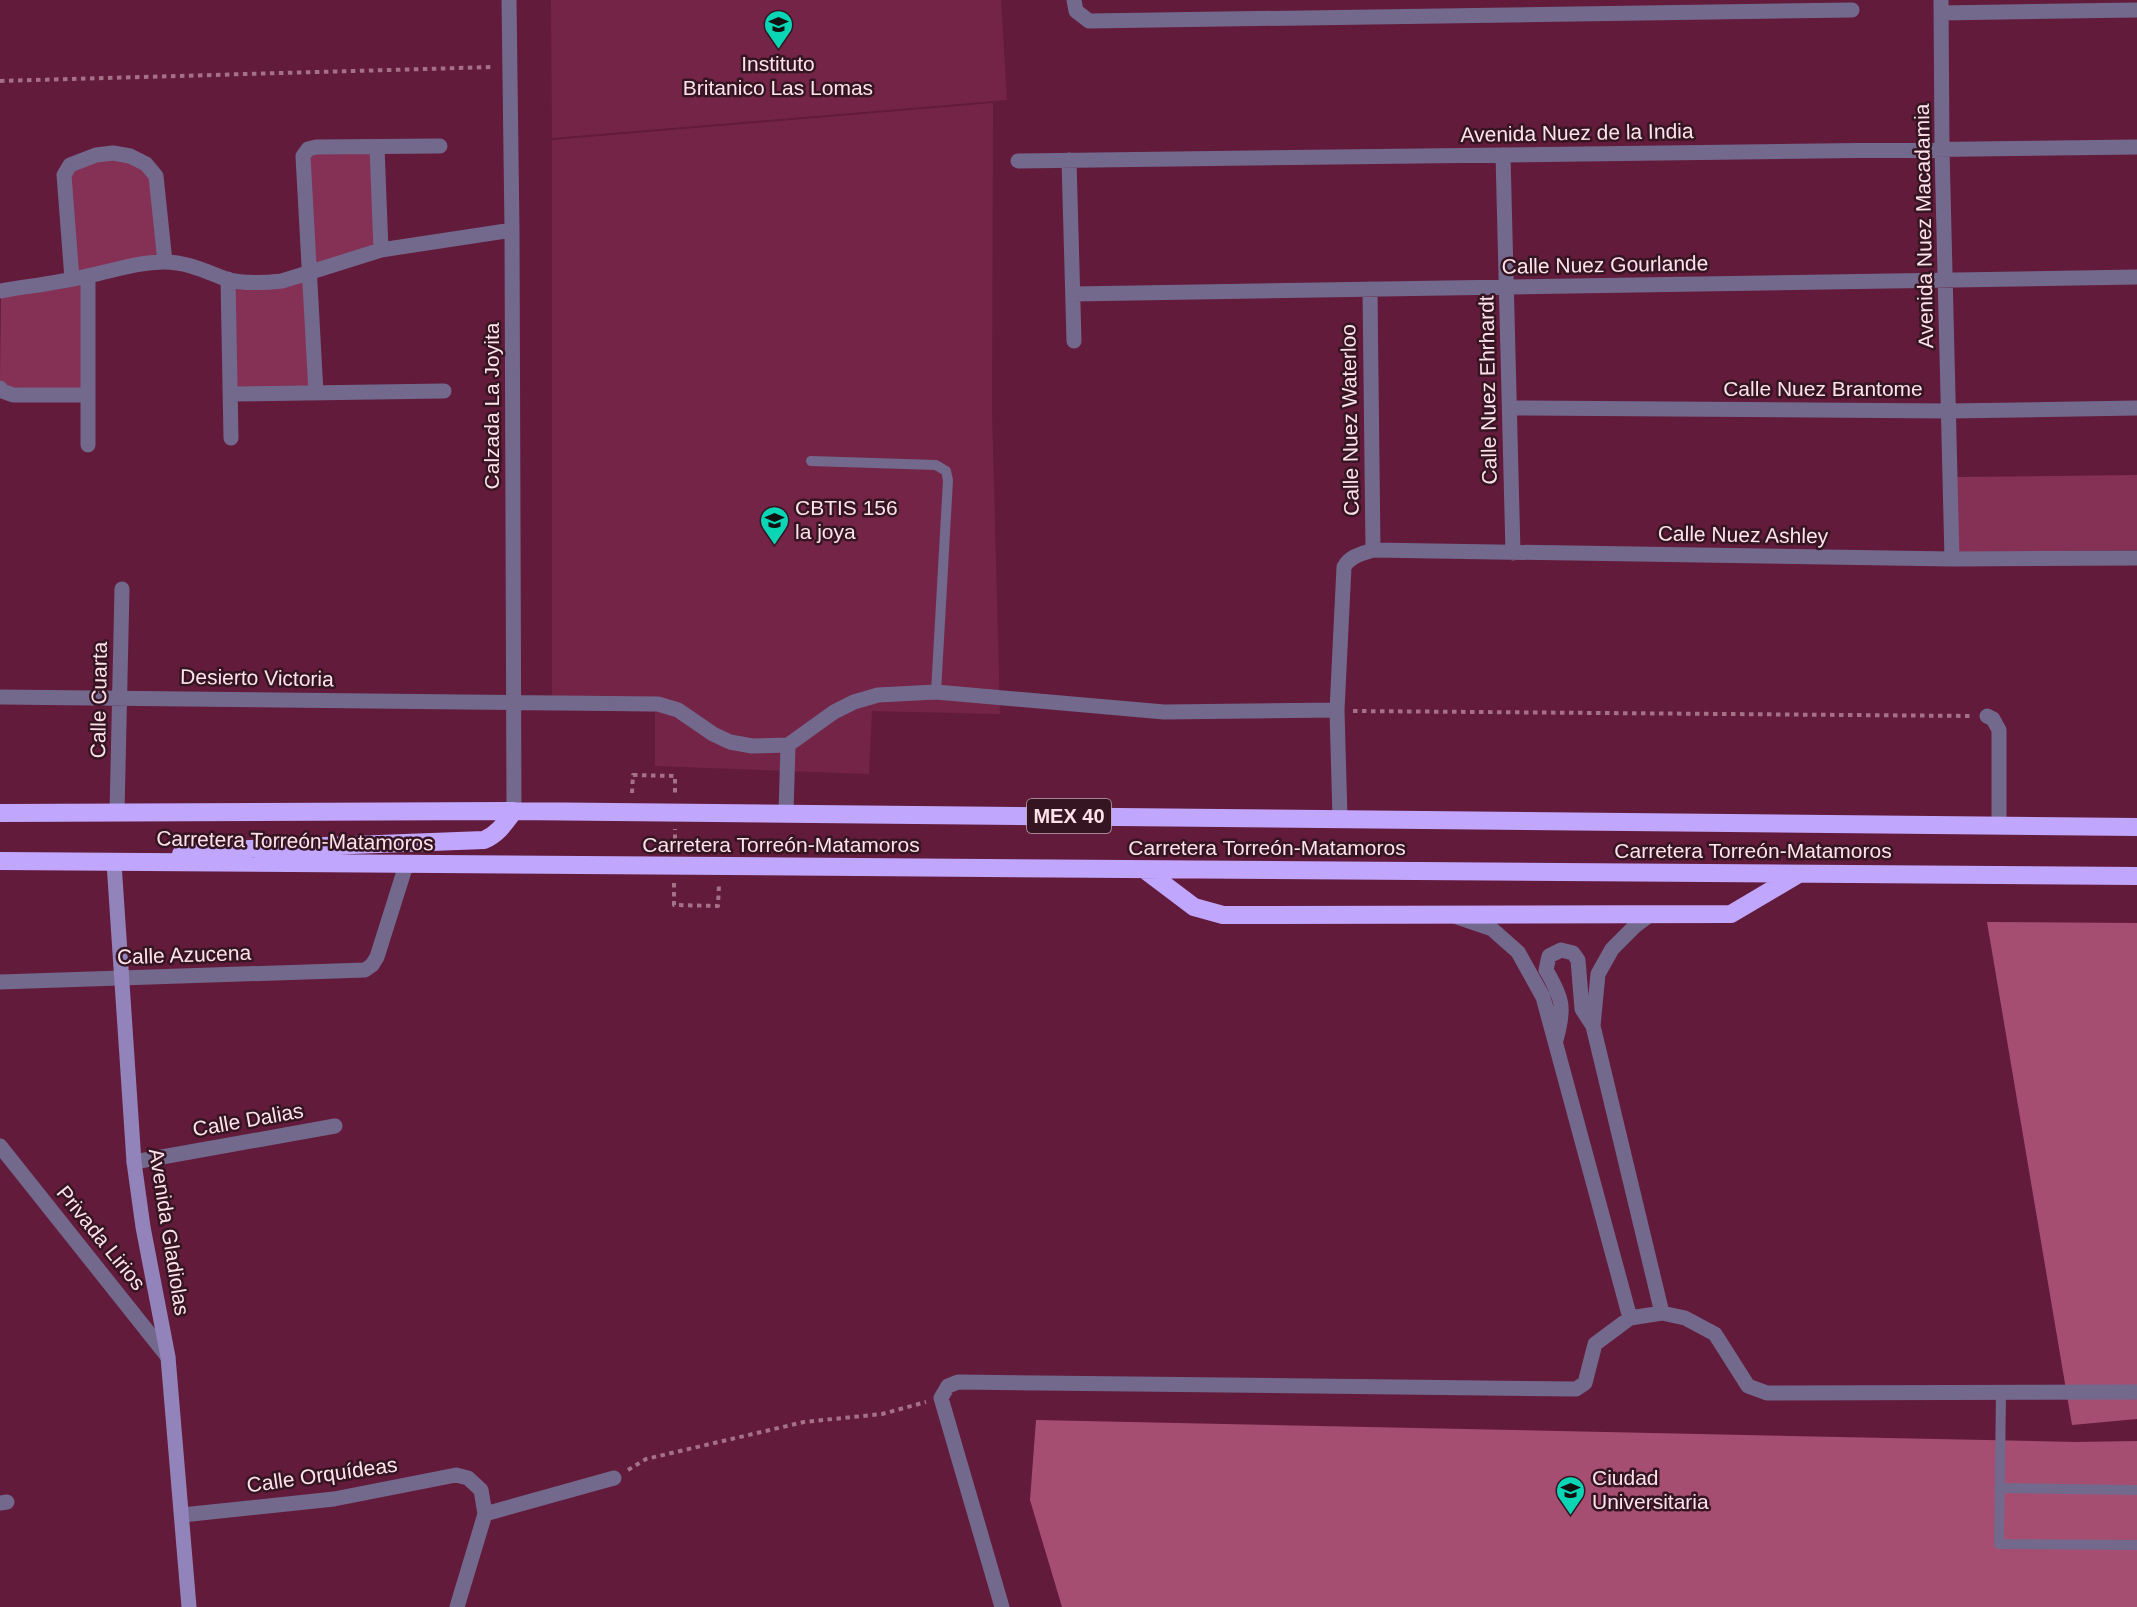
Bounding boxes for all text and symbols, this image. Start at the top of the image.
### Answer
school or university icon: Instituto Britanico Las Lomas [762,9,794,51]
place label: Instituto Britanico Las Lomas [683,52,873,99]
street label: Avenida Nuez Macadamia [1910,103,1937,349]
street label: Avenida Nuez de la India [1460,119,1694,146]
street label: Calle Nuez Gourlande [1501,251,1708,278]
street label: Calle Nuez Ehrhardt [1474,295,1501,485]
street label: Calzada La Joyita [480,322,503,489]
street label: Calle Nuez Waterloo [1336,324,1363,516]
street label: Calle Nuez Brantome [1723,377,1923,400]
place label: CBTIS 156 la joya [795,496,898,543]
school or university icon: CBTIS 156 la joya [758,504,790,546]
street label: Calle Nuez Ashley [1658,522,1829,547]
street label: Calle Cuarta [86,641,111,759]
street label: Desierto Victoria [180,665,334,690]
road number: MEX 40 [1027,799,1111,833]
street label: Carretera Torreón-Matamoros [156,827,434,854]
street label: Carretera Torreón-Matamoros [642,833,920,856]
street label: Carretera Torreón-Matamoros [1128,836,1406,859]
street label: Carretera Torreón-Matamoros [1614,839,1892,862]
street label: Calle Azucena [116,941,252,968]
street label: Calle Dalias [191,1098,305,1141]
street label: Avenida Gladiolas [145,1147,194,1317]
street label: Privada Lirios [52,1181,150,1294]
street label: Calle Orquídeas [245,1453,399,1496]
place label: Ciudad Universitaria [1592,1466,1709,1513]
school or university icon: Ciudad Universitaria [1555,1474,1587,1516]

